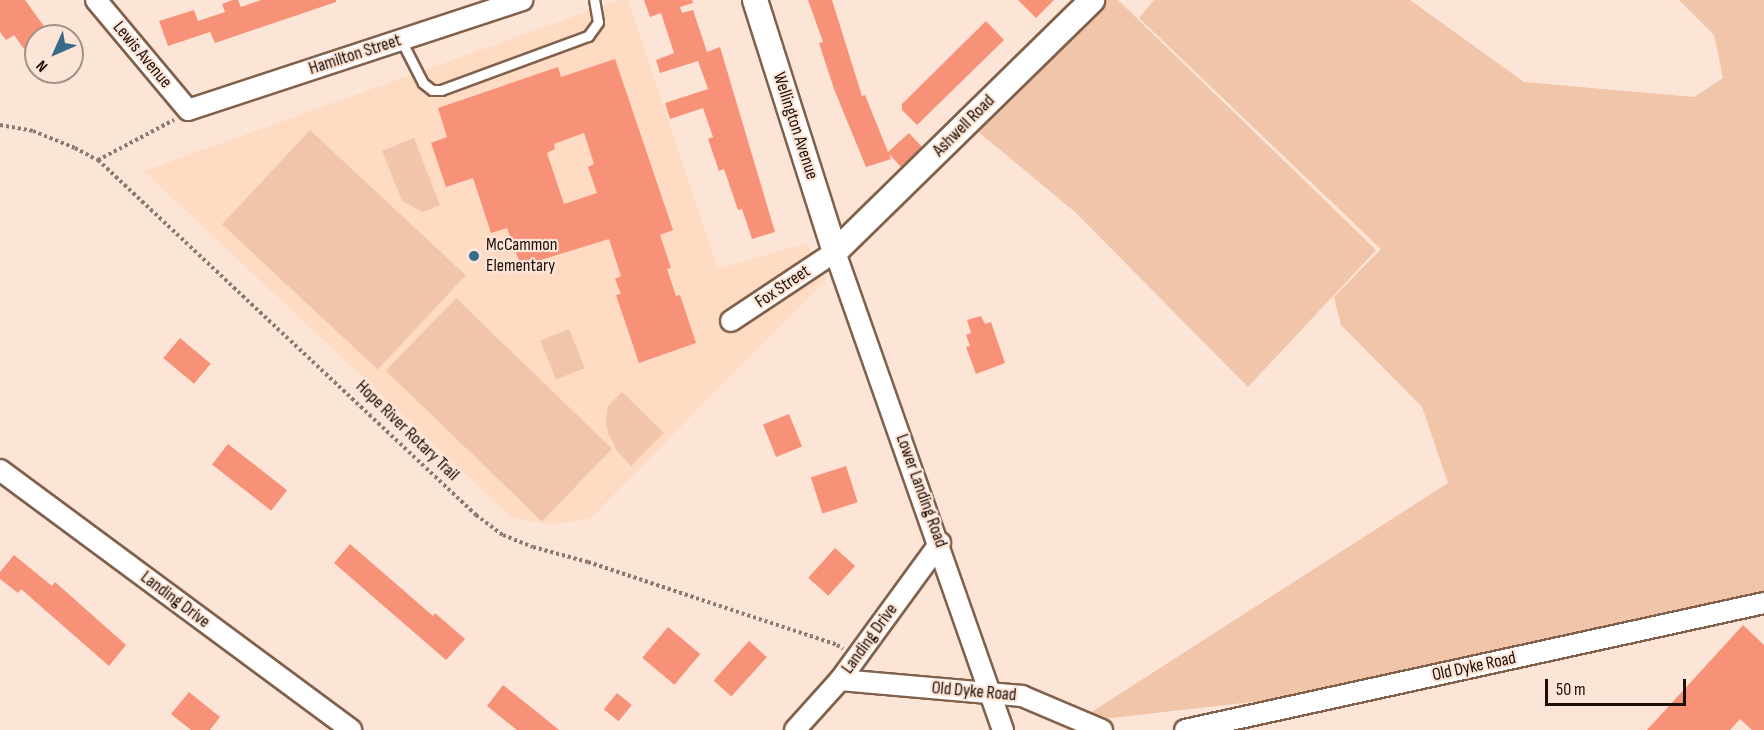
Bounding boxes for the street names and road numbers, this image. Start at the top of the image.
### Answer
street label: Lewis Avenue [108,17,176,93]
street label: Hamilton Street [306,30,404,80]
street label: Wellington Avenue [768,70,822,182]
street label: Ashwell Road [929,91,999,161]
street label: Fox Street [751,261,815,313]
street label: Hope River Rotary Trail [351,376,463,486]
street label: Lower Landing Road [890,431,952,551]
street label: Landing Drive [136,567,214,633]
street label: Landing Drive [837,600,903,678]
street label: Old Dyke Road [1430,648,1518,686]
street label: Old Dyke Road [931,678,1017,706]

